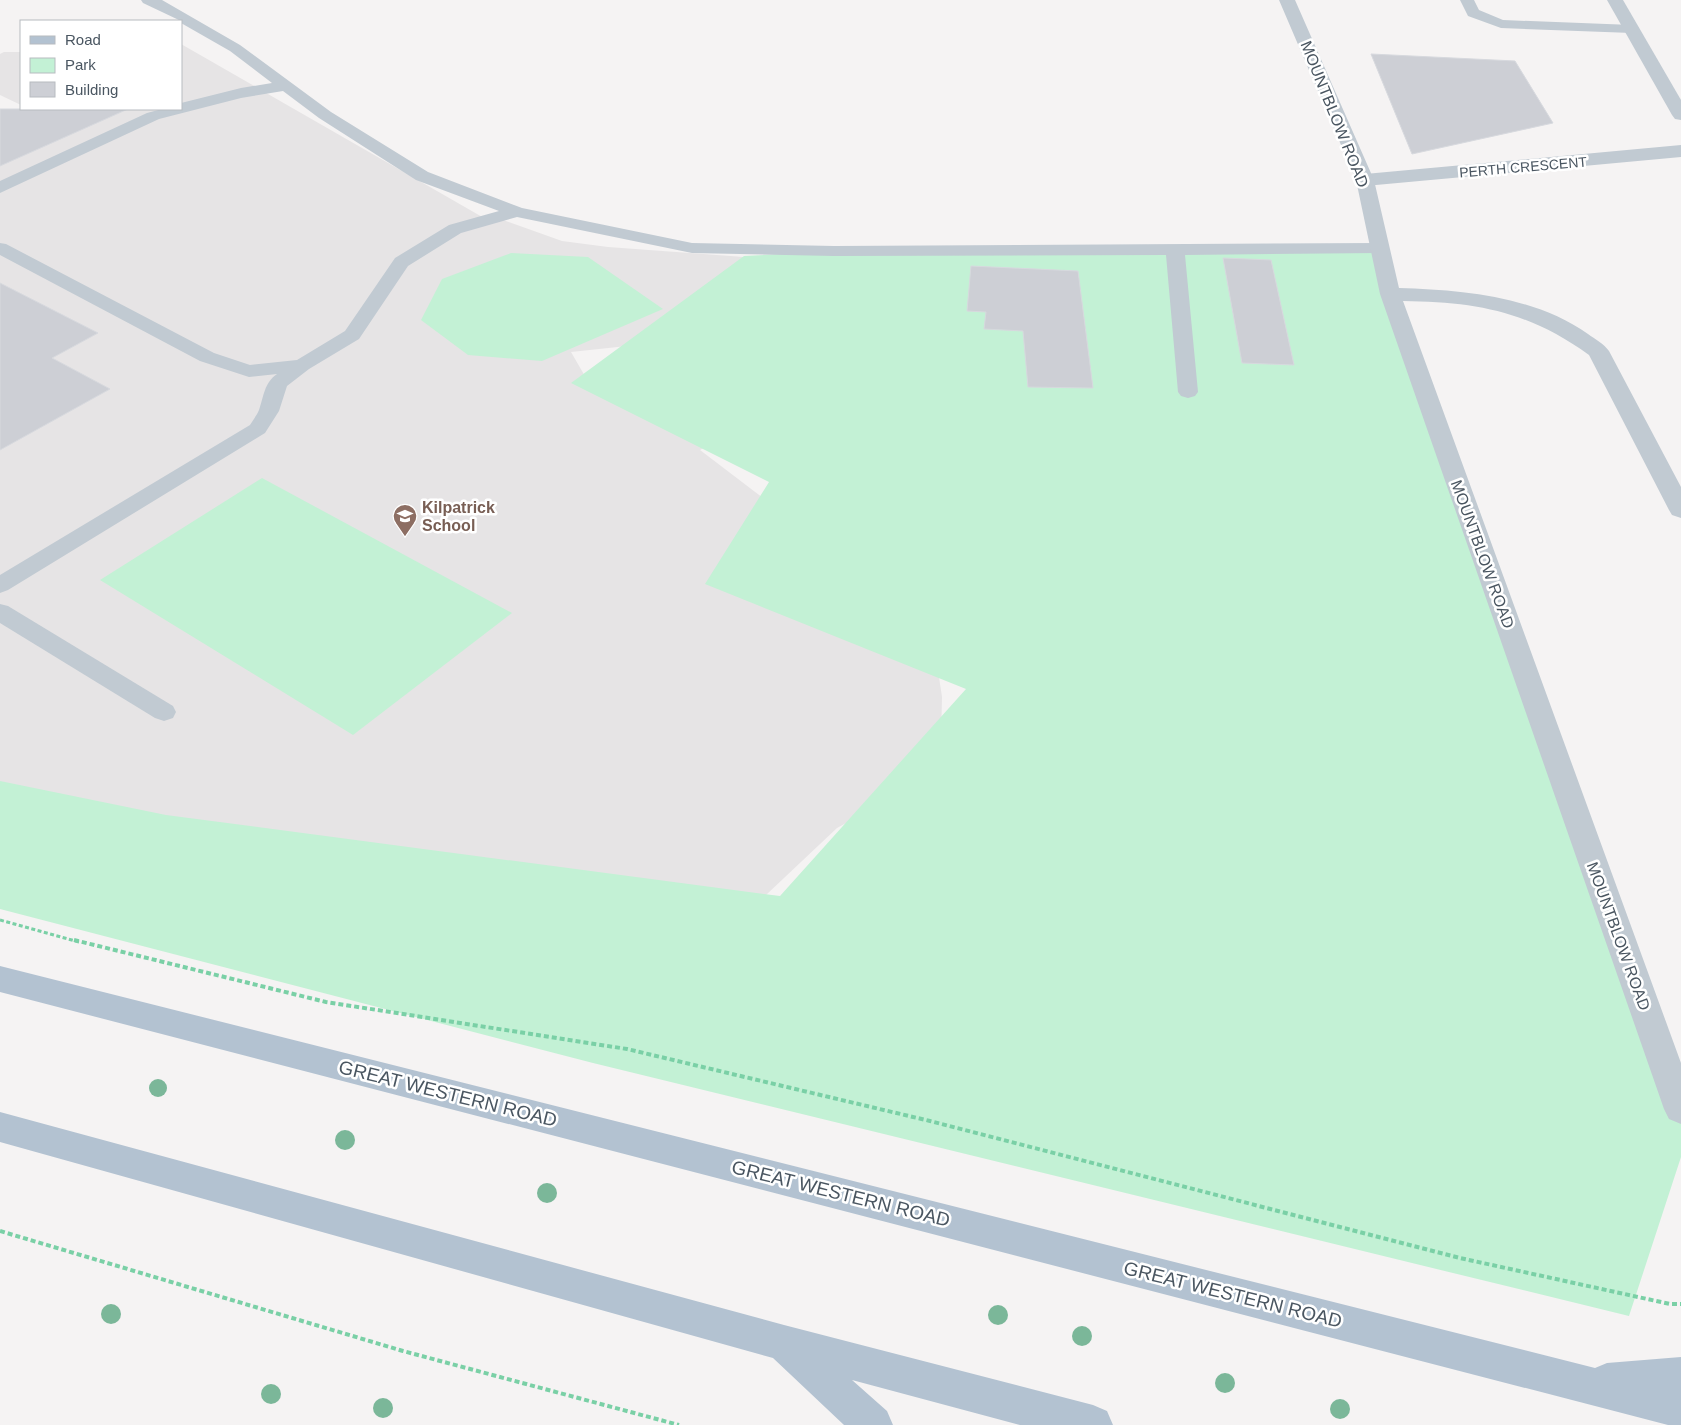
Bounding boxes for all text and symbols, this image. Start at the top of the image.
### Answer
legend [20,20,182,110]
text: Road [65,31,101,48]
street label: MOUNTBLOW ROAD [1297,38,1372,190]
text: Park [65,56,96,73]
text: Building [65,81,118,98]
street label: PERTH CRESCENT [1458,153,1588,181]
street label: MOUNTBLOW ROAD [1448,478,1517,631]
place label: Kilpatrick School [422,499,495,534]
school or university icon: Kilpatrick School [392,503,418,537]
street label: MOUNTBLOW ROAD [1584,860,1653,1013]
street label: GREAT WESTERN ROAD [337,1056,559,1131]
street label: GREAT WESTERN ROAD [730,1156,952,1231]
street label: GREAT WESTERN ROAD [1122,1257,1344,1332]

